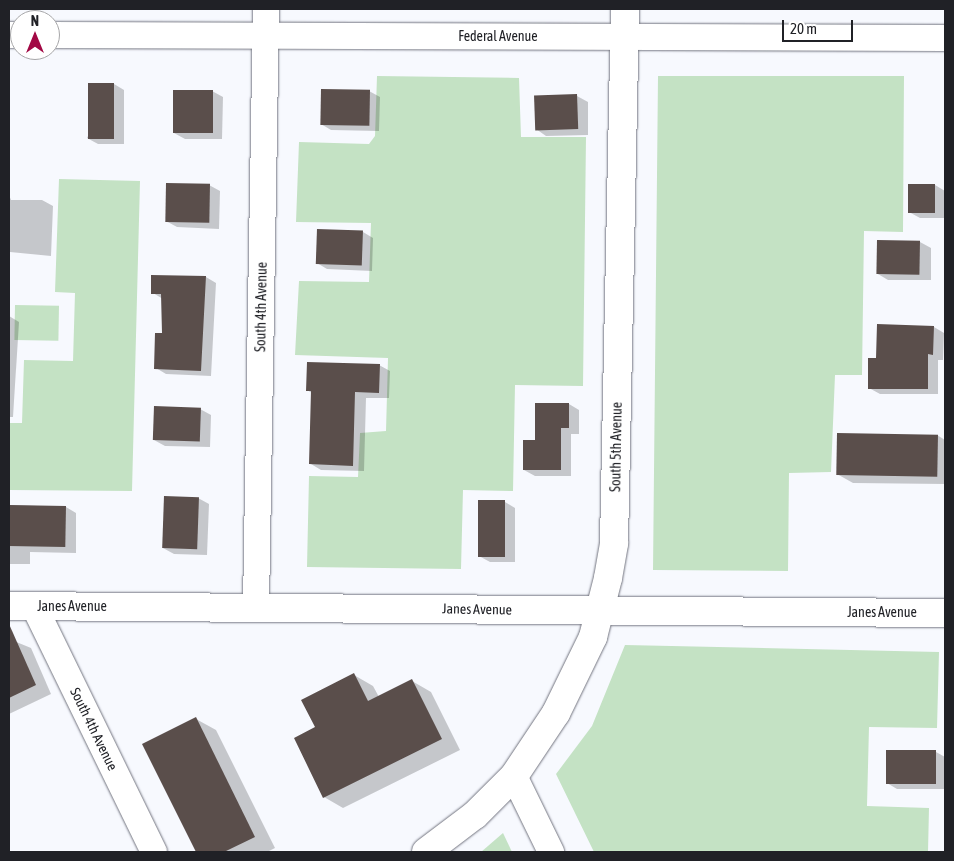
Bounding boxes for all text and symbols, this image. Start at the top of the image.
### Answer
north arrow [10,10,60,60]
scale bar [784,10,855,42]
text: N [31,13,39,29]
text: 20 m [790,20,817,37]
street label: Federal Avenue [458,28,538,44]
street label: South 4th Avenue [252,262,270,352]
street label: South 5th Avenue [607,402,625,492]
street label: Janes Avenue [37,598,107,614]
street label: Janes Avenue [442,600,512,618]
street label: Janes Avenue [847,604,917,620]
street label: South 4th Avenue [67,685,121,773]

